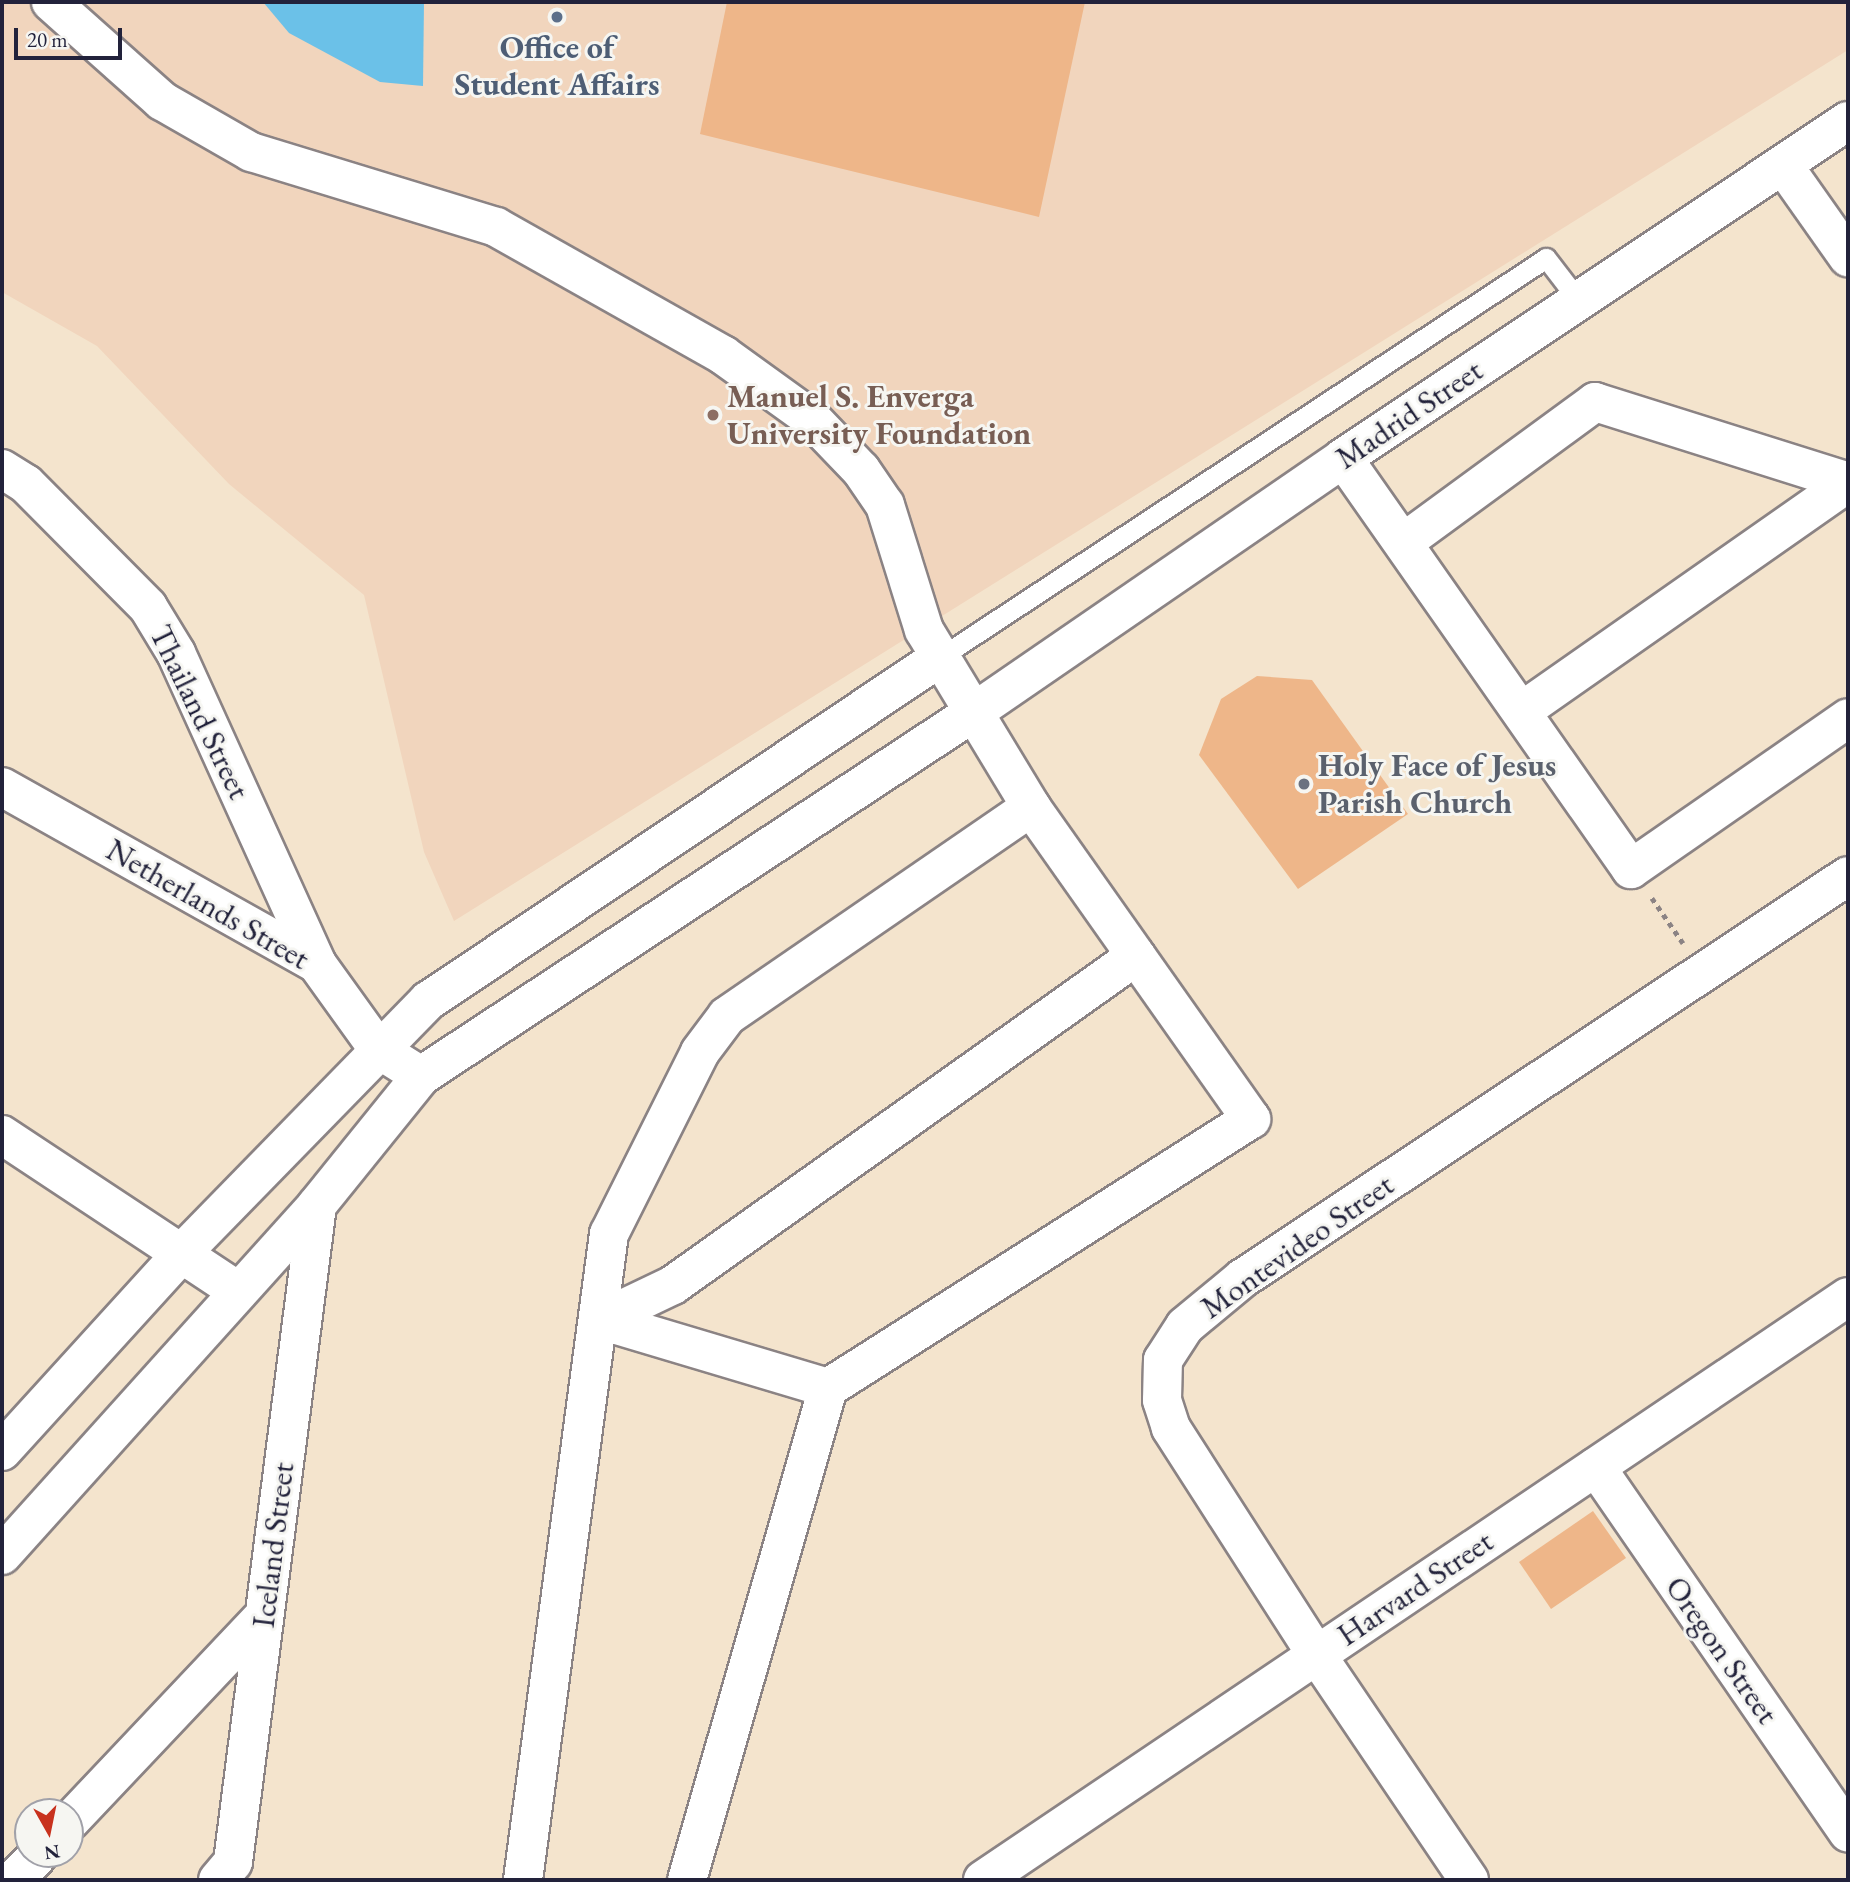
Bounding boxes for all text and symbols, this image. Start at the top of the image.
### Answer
marker: Office of Student Affairs [549,9,565,25]
scale bar [18,14,126,58]
text: 20 m [27,26,68,53]
place label: Office of Student Affairs [454,29,660,104]
street label: Madrid Street [1328,351,1490,477]
place label: Manuel S. Enverga University Foundation [727,378,1031,453]
marker: Manuel S. Enverga University Foundation [705,407,721,423]
street label: Thailand Street [141,619,259,805]
place label: Holy Face of Jesus Parish Church [1318,747,1556,822]
marker: Holy Face of Jesus Parish Church [1296,776,1312,792]
street label: Netherlands Street [100,830,316,978]
street label: Montevideo Street [1193,1165,1401,1327]
street label: Iceland Street [244,1460,302,1630]
street label: Harvard Street [1330,1522,1500,1654]
street label: Oregon Street [1657,1569,1787,1731]
north arrow [14,1798,84,1868]
text: N [43,1839,62,1866]

